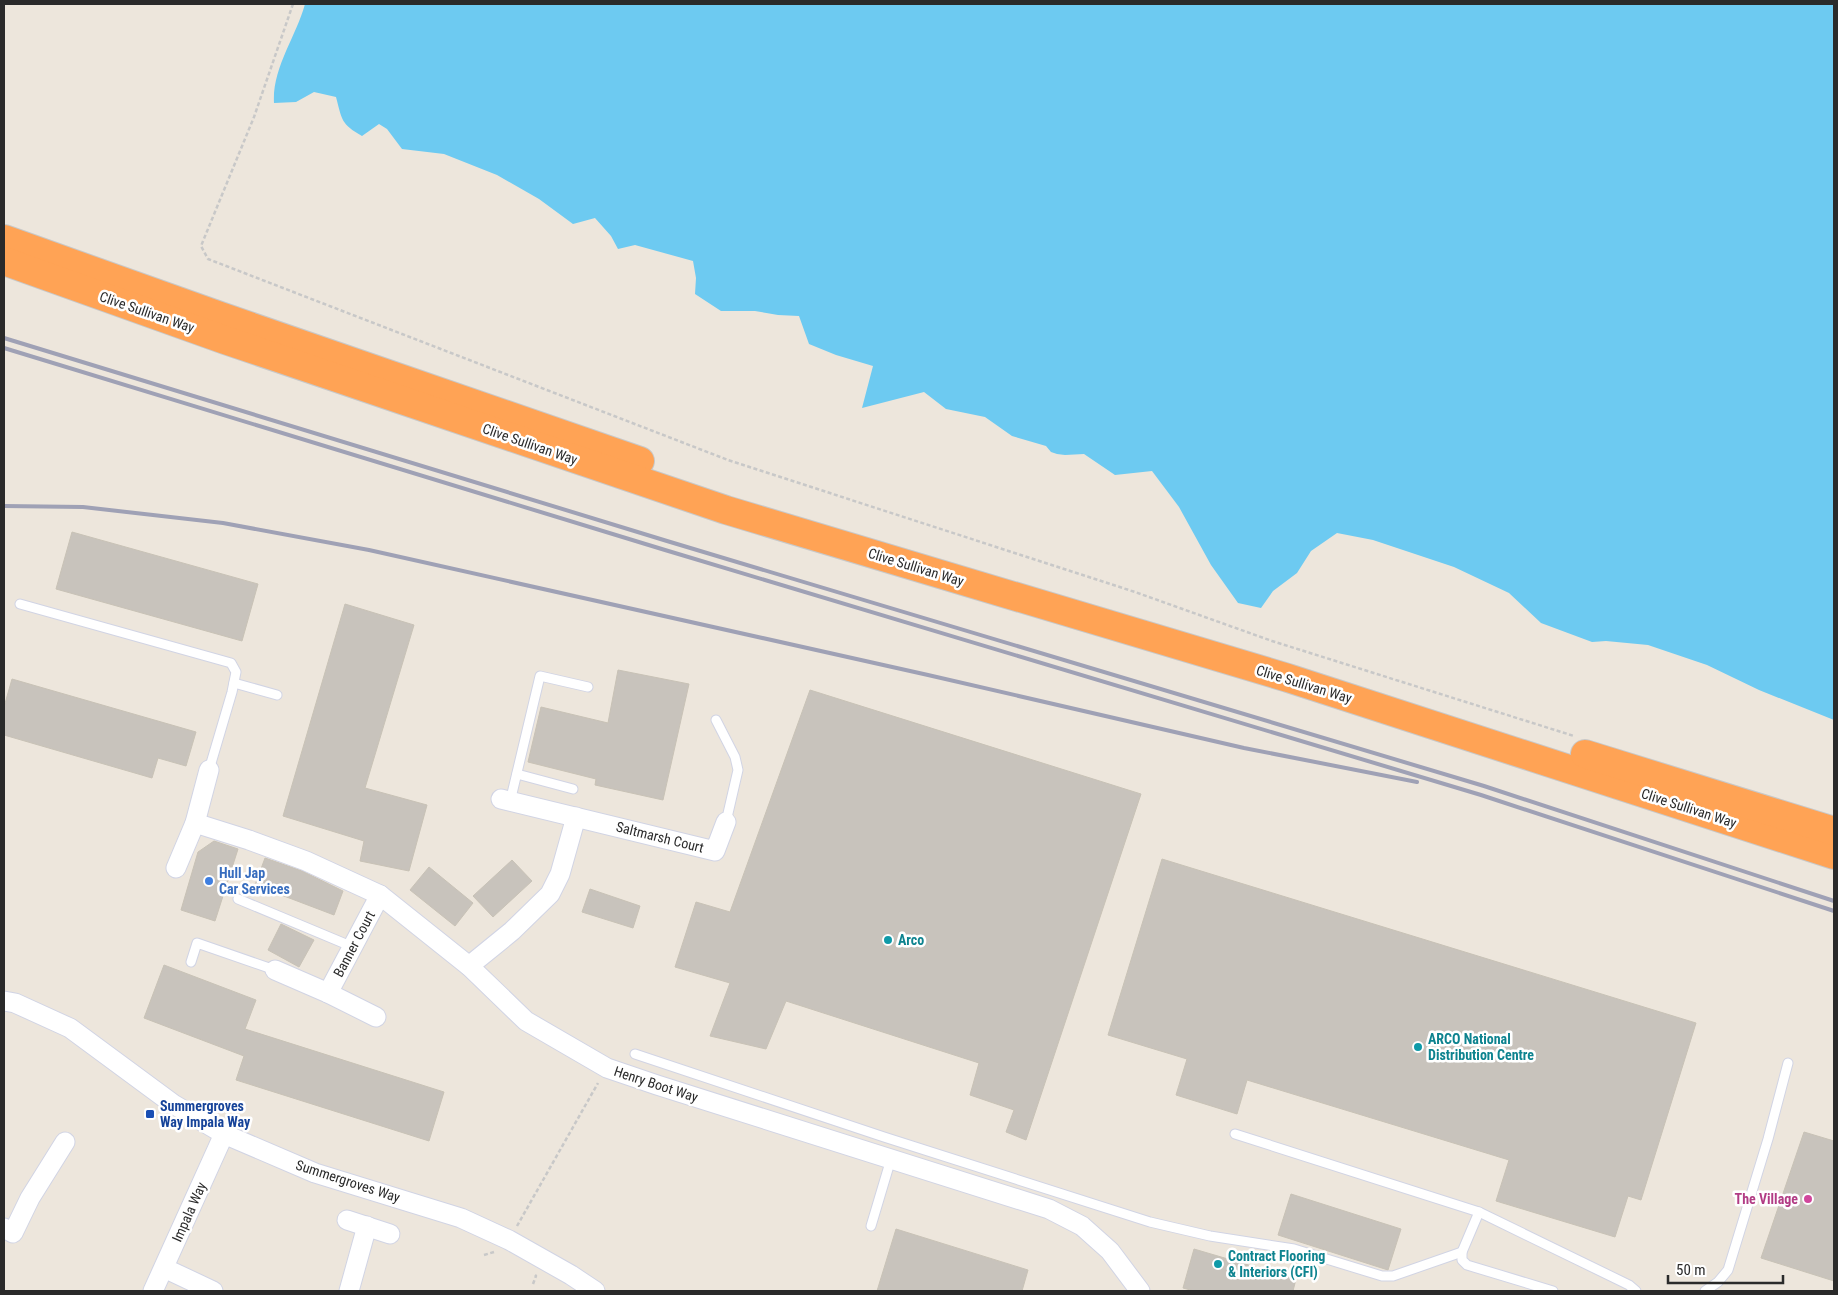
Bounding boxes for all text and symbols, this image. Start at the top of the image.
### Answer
street label: Clive Sullivan Way [98,288,197,336]
street label: Clive Sullivan Way [481,420,580,468]
street label: Clive Sullivan Way [866,545,966,589]
street label: Clive Sullivan Way [1254,662,1354,706]
street label: Clive Sullivan Way [1639,785,1739,831]
street label: Saltmarsh Court [615,818,705,856]
place label: Hull Jap Car Services [219,865,290,897]
marker: Hull Jap Car Services [203,875,215,887]
street label: Banner Court [330,908,378,980]
place label: Arco [898,932,924,948]
marker: Arco [882,934,894,946]
place label: ARCO National Distribution Centre [1428,1031,1534,1063]
marker: ARCO National Distribution Centre [1412,1041,1424,1053]
street label: Henry Boot Way [612,1063,700,1105]
place label: Summergroves Way Impala Way [160,1098,251,1130]
marker: Summergroves Way Impala Way [144,1108,156,1120]
street label: Summergroves Way [294,1157,402,1205]
street label: Impala Way [169,1180,209,1244]
place label: The Village [1735,1191,1798,1207]
marker: The Village [1802,1193,1814,1205]
place label: Contract Flooring & Interiors (CFI) [1228,1248,1325,1281]
scale bar [1668,1252,1783,1284]
marker: Contract Flooring & Interiors (CFI) [1212,1258,1224,1270]
text: 50 m [1676,1261,1706,1279]

